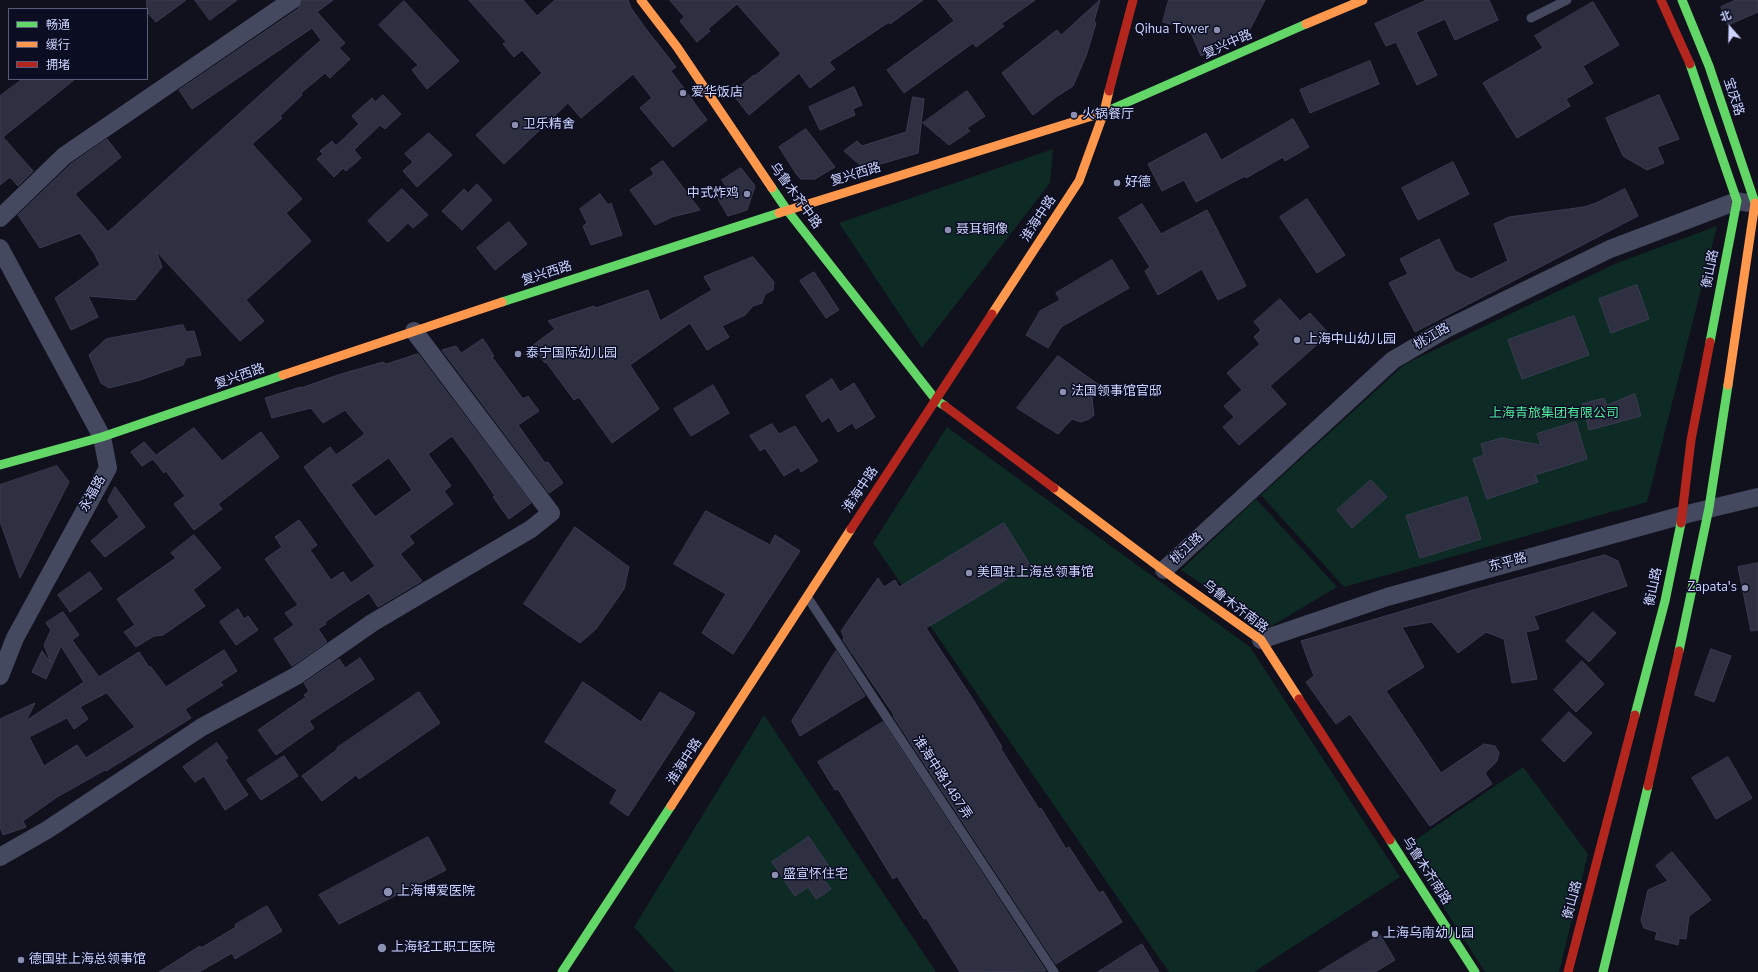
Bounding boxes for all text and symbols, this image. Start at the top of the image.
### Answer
text: 北 [1718,7,1733,25]
legend [8,8,148,80]
north arrow [1710,8,1750,48]
text: 畅通 [46,17,70,33]
place label: Qihua Tower [1135,22,1209,38]
marker: Qihua Tower [1212,25,1222,35]
street label: 复兴中路 [1201,27,1255,63]
text: 缓行 [46,37,70,53]
text: 拥堵 [46,57,70,73]
street label: 宝庆路 [1720,76,1746,118]
place label: 爱华饭店 [691,85,743,101]
marker: 爱华饭店 [678,88,688,98]
place label: 火锅餐厅 [1082,107,1134,123]
marker: 火锅餐厅 [1069,110,1079,120]
place label: 卫乐精舍 [523,117,575,133]
marker: 卫乐精舍 [510,120,520,130]
street label: 乌鲁木齐中路 [766,160,824,232]
street label: 复兴西路 [829,160,883,190]
place label: 好德 [1125,175,1151,191]
marker: 好德 [1112,178,1122,188]
place label: 中式炸鸡 [687,186,739,202]
marker: 中式炸鸡 [742,189,752,199]
street label: 淮海中路 [1018,193,1060,245]
place label: 聂耳铜像 [956,222,1008,238]
marker: 聂耳铜像 [943,225,953,235]
street label: 衡山路 [1700,248,1722,290]
street label: 复兴西路 [520,259,574,289]
street label: 桃江路 [1411,320,1453,354]
place label: 上海中山幼儿园 [1305,332,1396,348]
marker: 上海中山幼儿园 [1292,335,1302,345]
place label: 泰宁国际幼儿园 [526,346,617,362]
marker: 泰宁国际幼儿园 [513,349,523,359]
street label: 复兴西路 [213,361,267,393]
place label: 法国领事馆官邸 [1071,384,1162,400]
marker: 法国领事馆官邸 [1058,387,1068,397]
park label: 上海青旅集团有限公司 [1489,406,1619,422]
street label: 淮海中路 [840,464,882,516]
street label: 永福路 [77,473,109,515]
street label: 桃江路 [1167,530,1207,568]
street label: 东平路 [1487,550,1529,576]
place label: 美国驻上海总领事馆 [977,565,1094,581]
street label: 衡山路 [1642,566,1666,608]
marker: 美国驻上海总领事馆 [964,568,974,578]
street label: 乌鲁木齐南路 [1199,577,1271,637]
place label: Zapata's [1688,580,1737,596]
marker: Zapata's [1740,583,1750,593]
street label: 淮海中路1487弄 [909,733,975,823]
street label: 淮海中路 [664,736,706,788]
street label: 乌鲁木齐南路 [1398,834,1454,908]
place label: 盛宣怀住宅 [783,867,848,883]
marker: 盛宣怀住宅 [770,870,780,880]
street label: 衡山路 [1560,879,1586,921]
place label: 上海博爱医院 [397,884,475,900]
marker: 上海博爱医院 [382,886,394,898]
place label: 上海乌南幼儿园 [1383,926,1474,942]
marker: 上海乌南幼儿园 [1370,929,1380,939]
place label: 上海轻工职工医院 [391,940,495,956]
marker: 上海轻工职工医院 [376,942,388,954]
place label: 德国驻上海总领事馆 [29,952,146,968]
marker: 德国驻上海总领事馆 [16,955,26,965]

